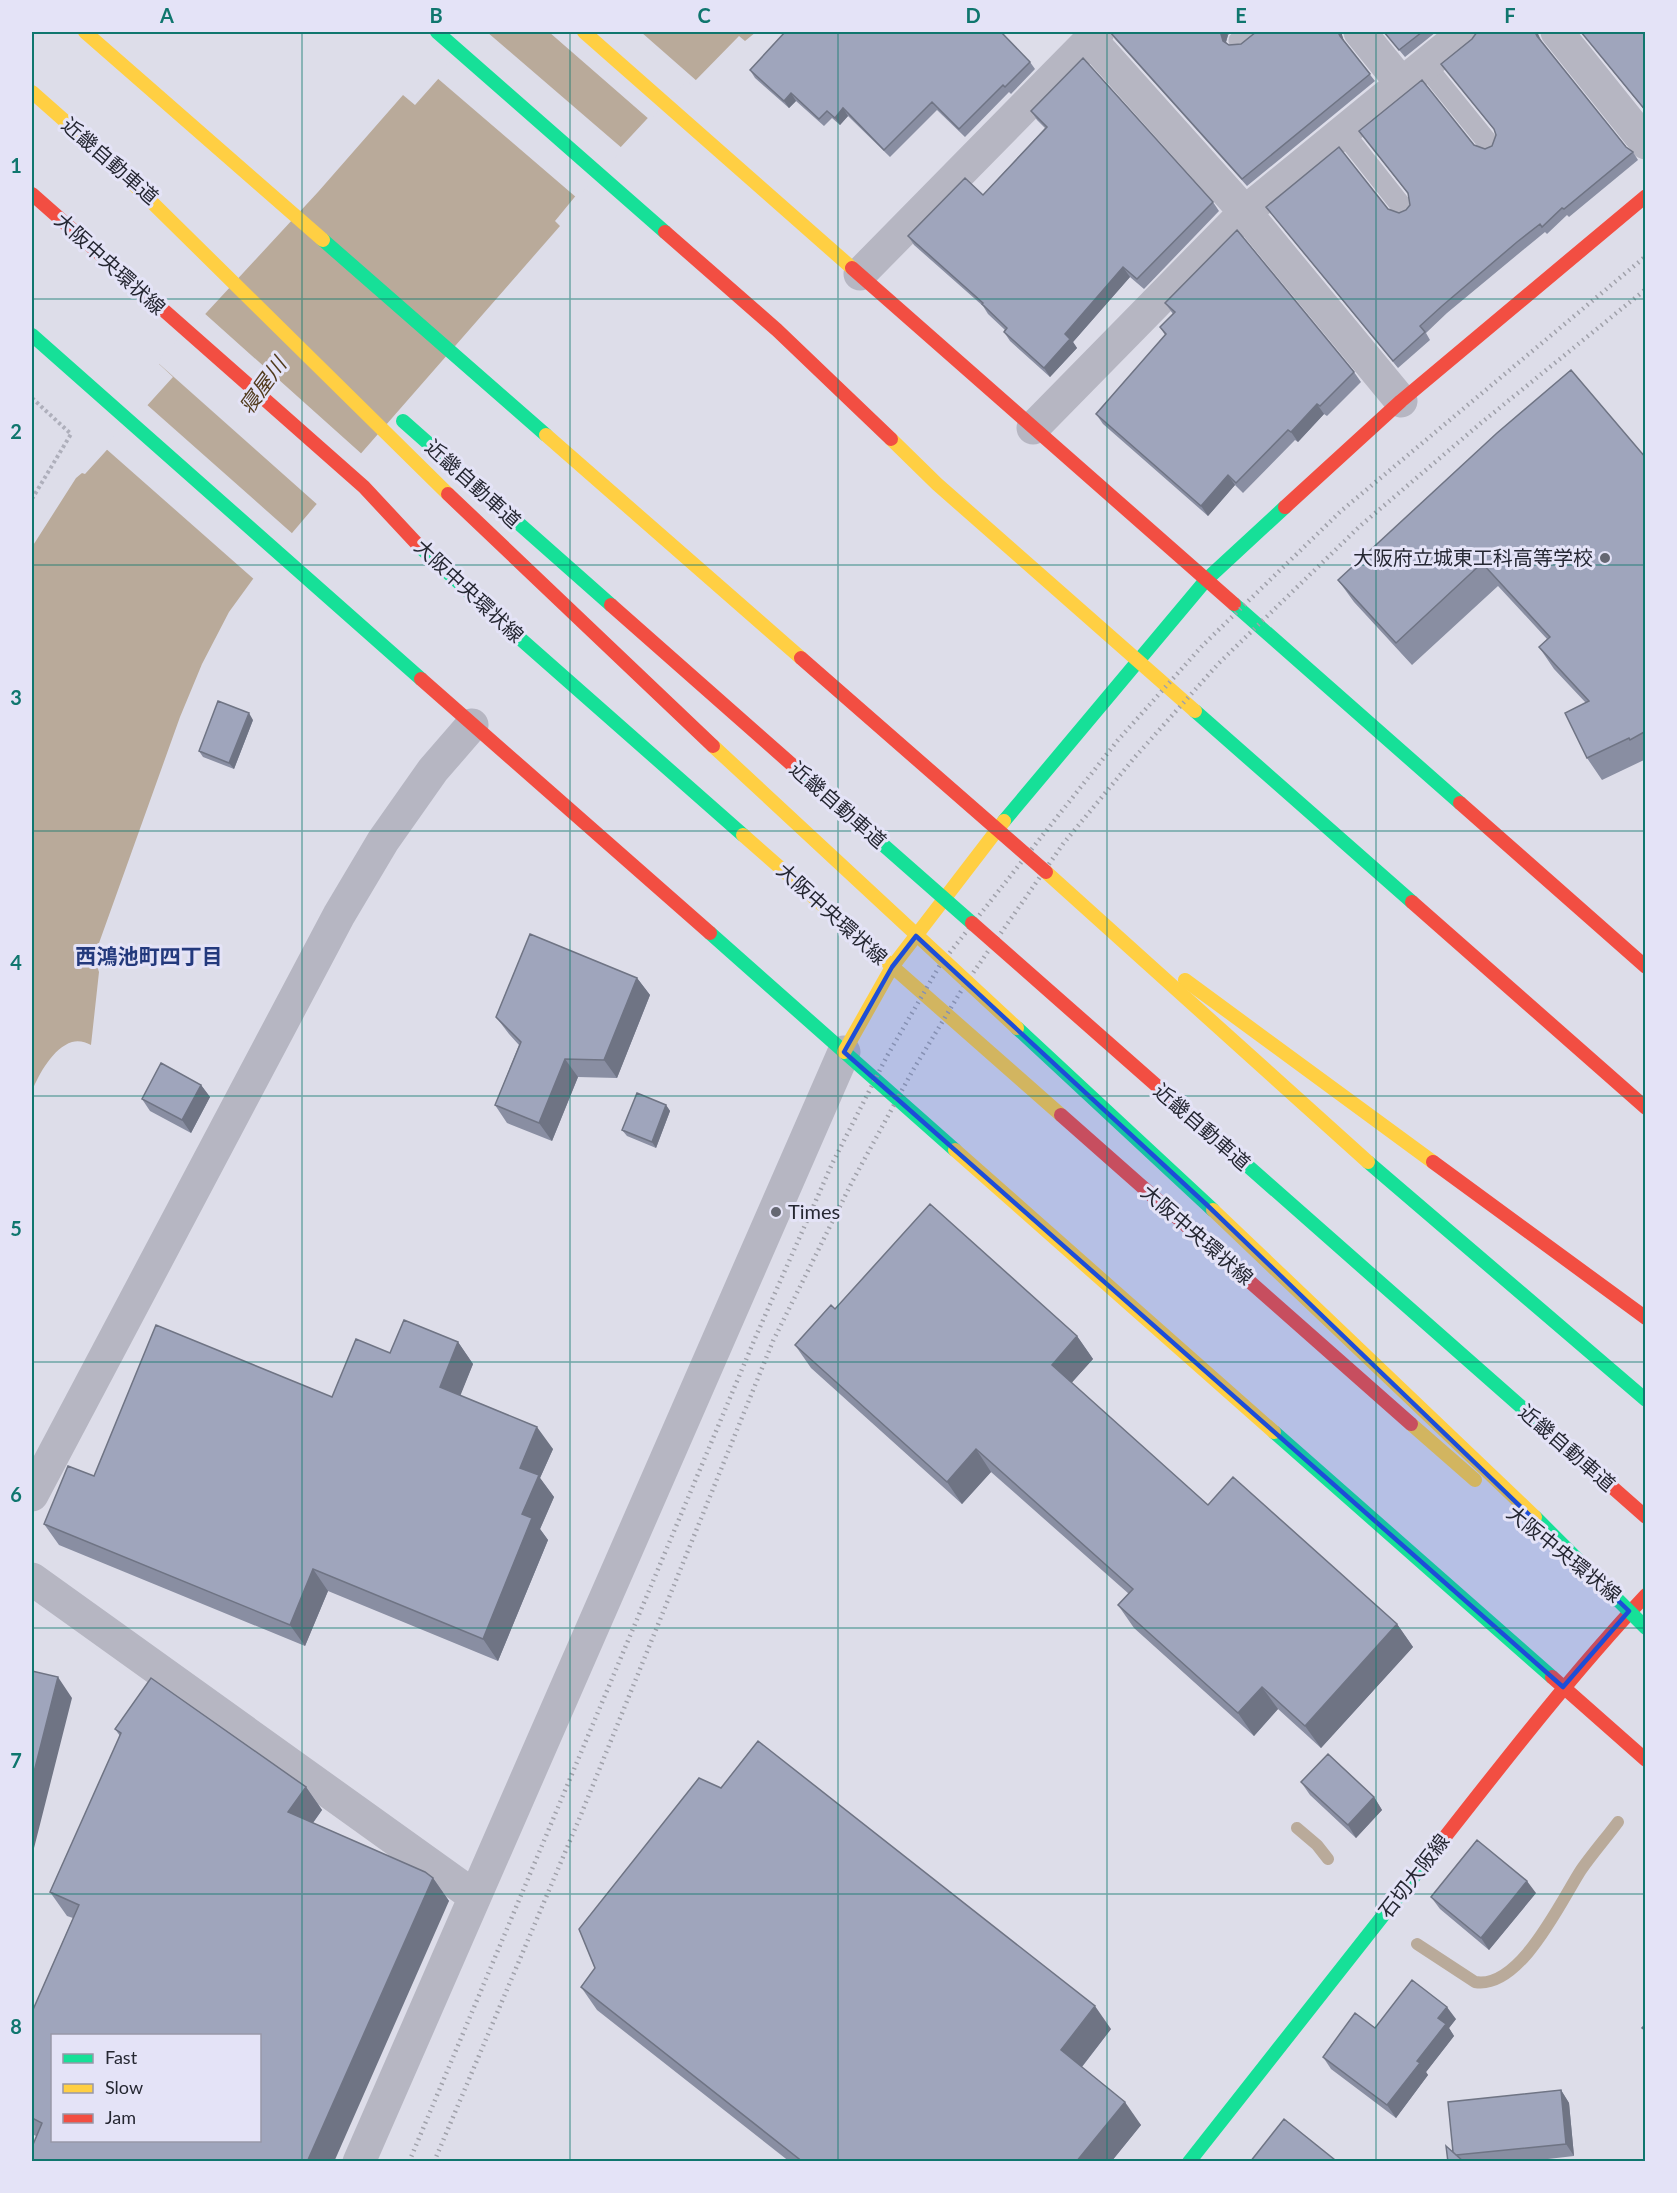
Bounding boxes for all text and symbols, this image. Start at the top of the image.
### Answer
text: A [159,3,174,27]
text: B [429,3,443,27]
text: C [697,3,711,27]
text: D [965,3,981,27]
text: E [1235,3,1247,27]
text: F [1504,3,1516,27]
street label: 近畿自動車道 [58,112,164,209]
text: 1 [10,153,22,177]
street label: 大阪中央環状線 [51,207,171,319]
water label: 寝屋川 [233,351,292,418]
text: 2 [10,419,22,443]
street label: 近畿自動車道 [421,434,526,532]
street label: 大阪中央環状線 [410,534,529,647]
place label: 大阪府立城東工科高等学校 [1353,545,1593,569]
marker: 大阪府立城東工科高等学校 [1598,551,1612,565]
text: 3 [10,685,22,709]
street label: 近畿自動車道 [786,756,892,853]
street label: 大阪中央環状線 [773,857,893,969]
district label: 西鴻池町四丁目 [76,943,223,968]
text: 4 [10,950,22,974]
street label: 近畿自動車道 [1150,1078,1256,1175]
street label: 大阪中央環状線 [1137,1179,1258,1289]
place label: Times [788,1199,840,1223]
marker: Times [769,1205,783,1219]
text: 5 [10,1216,22,1240]
street label: 近畿自動車道 [1515,1399,1621,1496]
text: 6 [10,1482,22,1506]
street label: 大阪中央環状線 [1503,1500,1627,1607]
text: 7 [10,1748,22,1772]
street label: 石切大阪線 [1373,1829,1453,1922]
text: 8 [10,2014,22,2038]
legend [51,2034,261,2142]
text: Fast [105,2046,138,2068]
text: Slow [105,2076,143,2098]
text: Jam [105,2106,136,2128]

